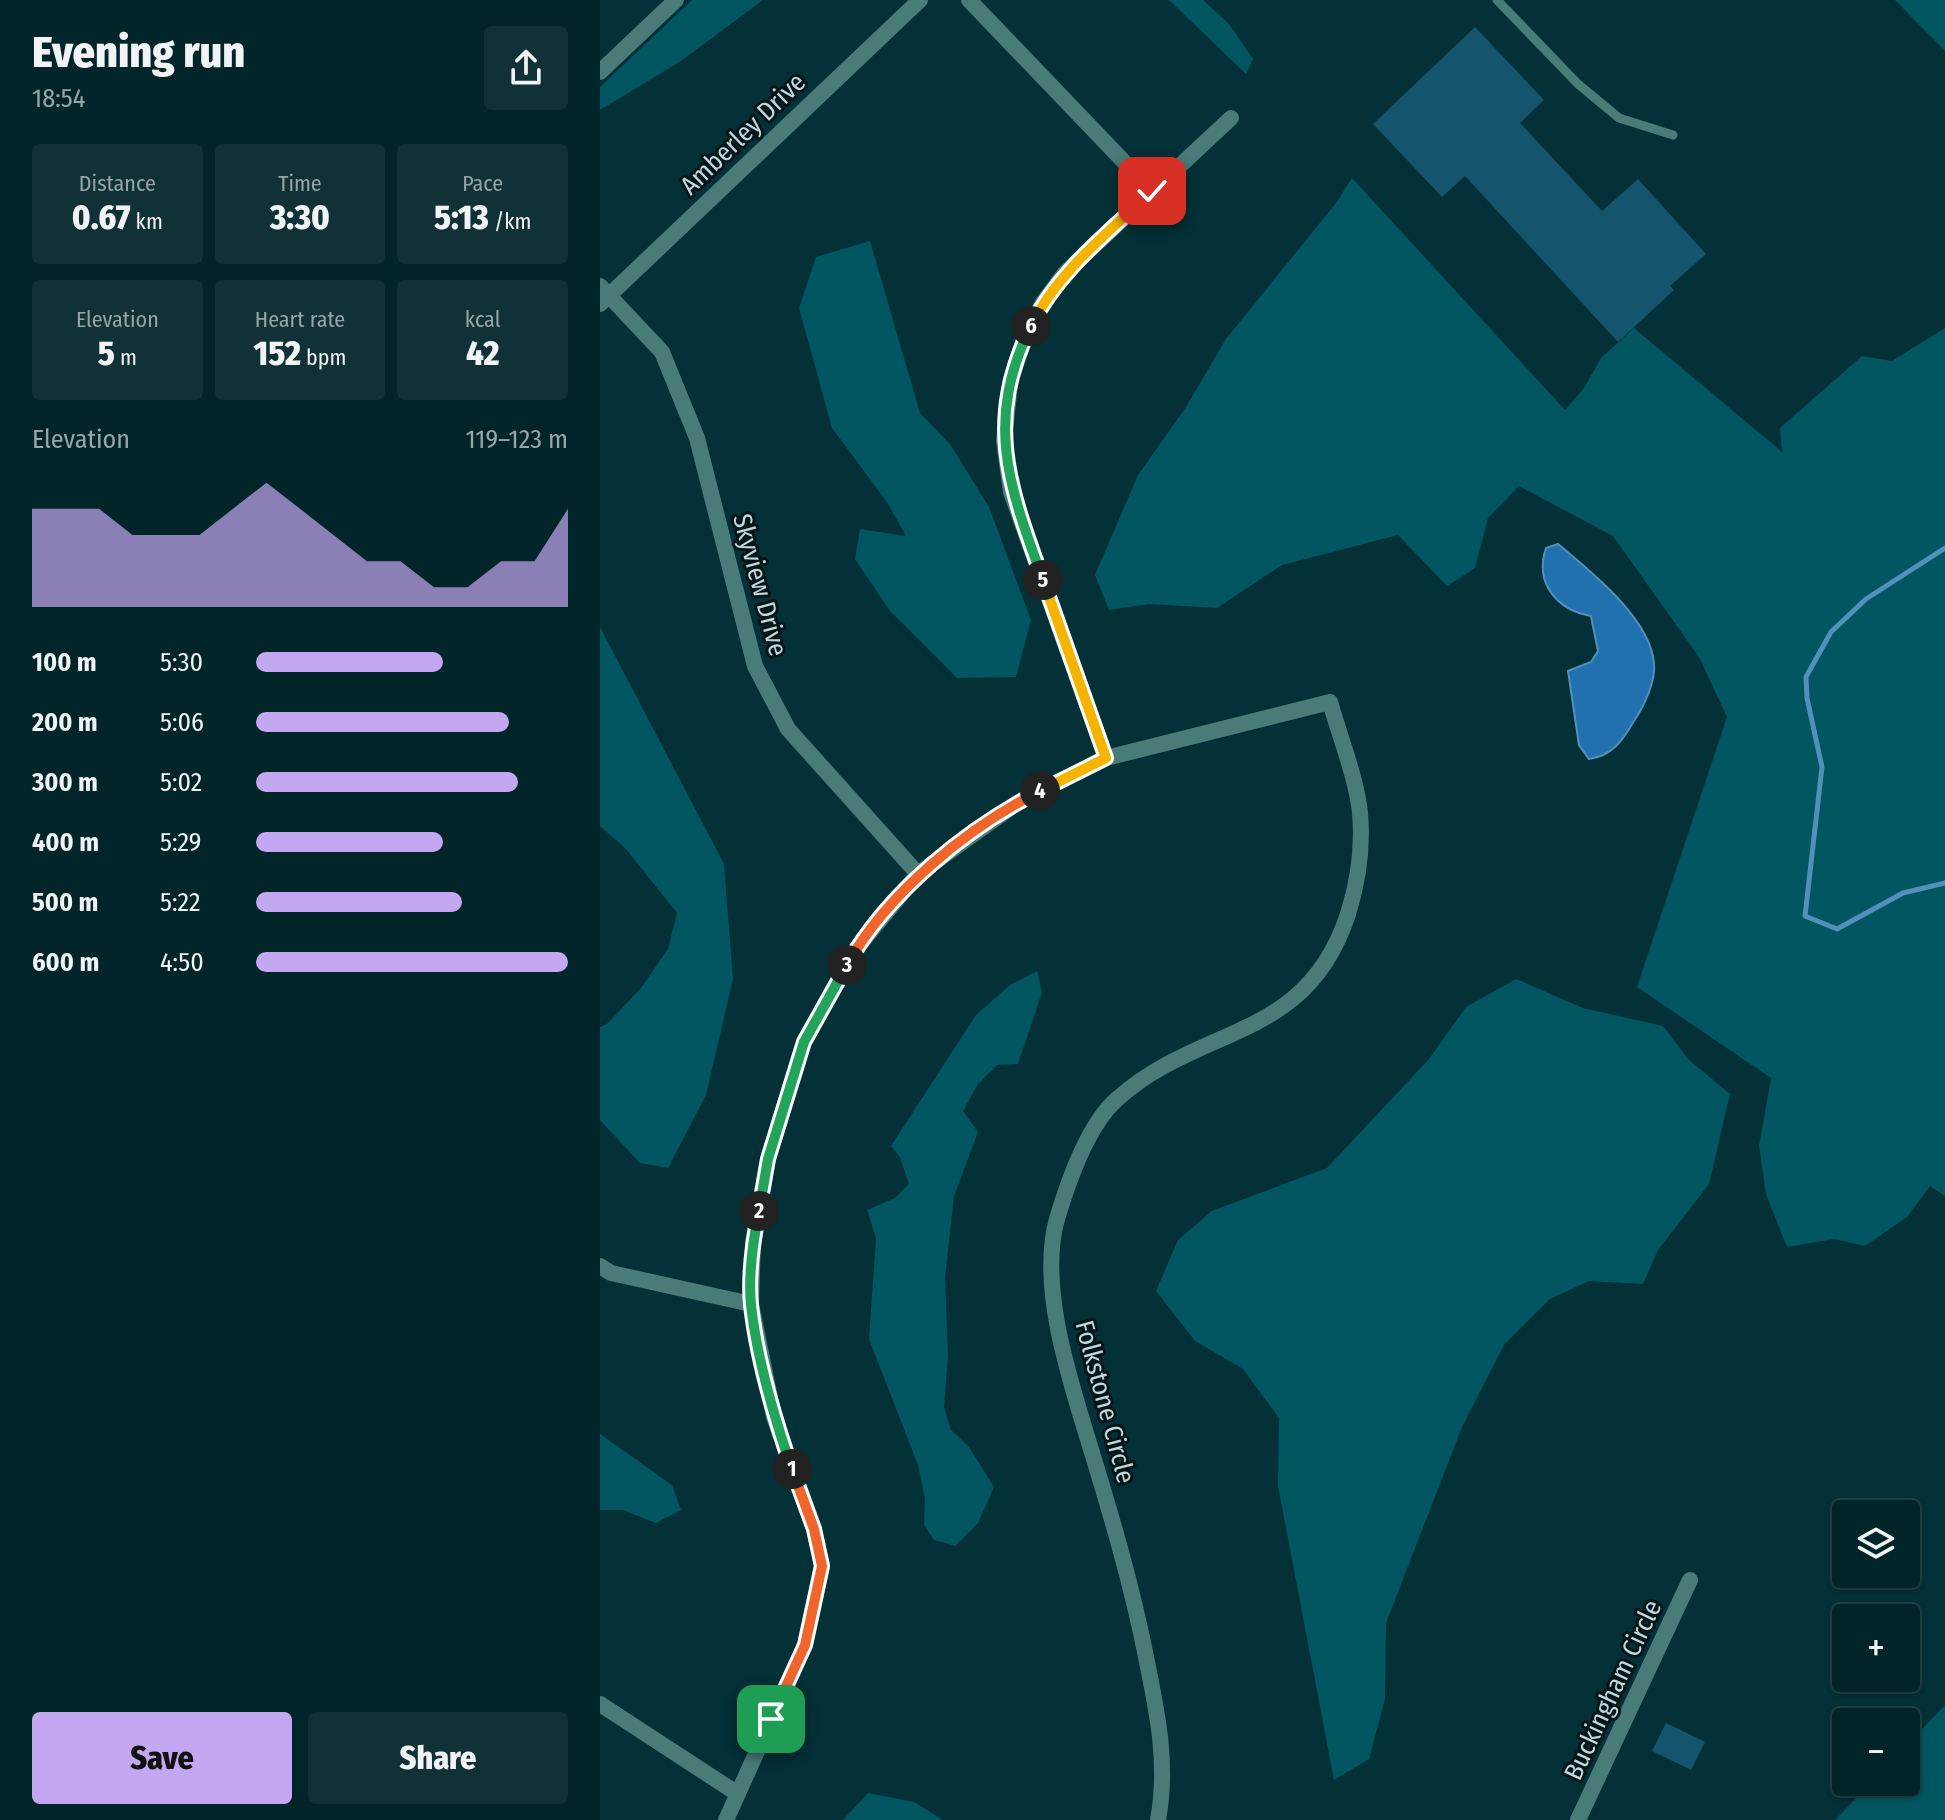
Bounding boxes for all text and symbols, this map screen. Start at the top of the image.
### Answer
text: Evening run [32,26,245,79]
button: share [484,26,568,110]
street label: Amberley Drive [674,67,812,201]
text: 18:54 [32,83,85,114]
pin [1118,157,1186,225]
icon: check [1130,169,1174,213]
text: Distance [79,170,156,197]
text: Time [278,170,322,197]
text: Pace [462,170,503,197]
text: 0.67 [72,197,130,238]
text: 3:30 [270,197,330,238]
text: 5:13 [434,197,489,238]
text: km [130,208,163,235]
text: /km [489,208,531,235]
text: Elevation [76,306,159,333]
text: Heart rate [255,306,345,333]
text: kcal [465,306,500,333]
pin: 6 [1011,306,1051,346]
text: 6 [1025,312,1037,339]
text: 5 [98,333,115,374]
text: 152 [254,333,301,374]
text: 42 [466,333,499,374]
text: m [115,344,137,371]
text: bpm [301,344,346,371]
text: Elevation [32,424,130,455]
text: 119–123 m [466,424,568,455]
street label: Skyview Drive [726,511,794,659]
pin: 5 [1023,560,1063,600]
text: 5 [1038,566,1048,593]
text: 100 m [32,647,97,678]
text: 5:30 [160,647,203,678]
text: 200 m [32,707,98,738]
text: 5:06 [160,707,204,738]
text: 300 m [32,767,98,798]
text: 5:02 [160,767,202,798]
pin: 4 [1020,771,1060,811]
text: 4 [1034,777,1046,804]
text: 400 m [32,827,99,858]
text: 5:29 [160,827,201,858]
text: 500 m [32,887,98,918]
text: 5:22 [160,887,200,918]
pin: 3 [827,945,867,985]
text: 600 m [32,947,99,978]
text: 4:50 [160,947,204,978]
text: 3 [842,951,852,978]
pin: 2 [739,1191,779,1231]
text: 2 [754,1197,764,1224]
street label: Folkstone Circle [1068,1317,1142,1487]
pin: 1 [772,1449,812,1489]
text: 1 [787,1455,797,1482]
map controls [1832,1500,1920,1796]
button: layers [1832,1500,1920,1588]
street label: Buckingham Circle [1558,1595,1668,1785]
button: + [1832,1604,1920,1692]
pin [737,1685,805,1753]
icon: arrive [749,1697,793,1741]
button: − [1832,1708,1920,1796]
button: Save [32,1712,292,1804]
button: Share [308,1712,568,1804]

